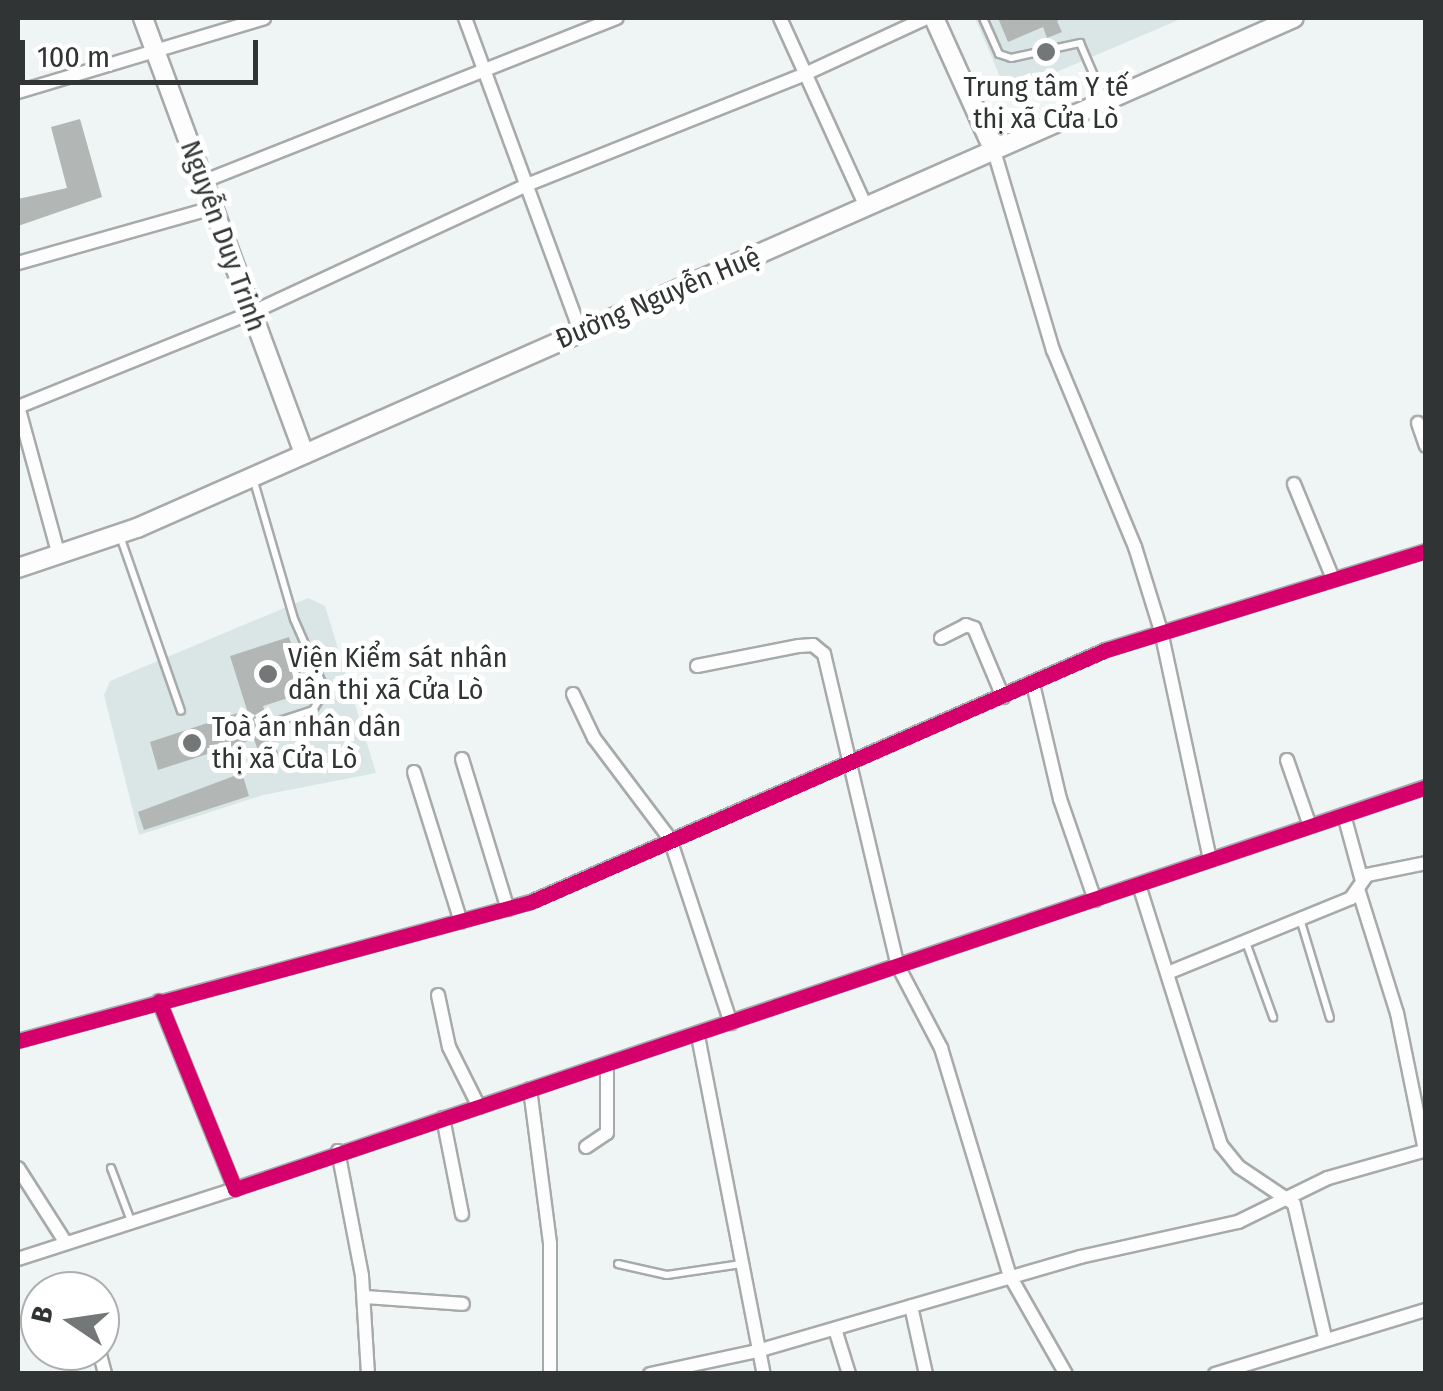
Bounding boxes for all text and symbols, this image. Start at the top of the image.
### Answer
scale bar [25,20,262,82]
text: 100 m [37,39,110,75]
marker: Trung tâm Y tế thị xã Cửa Lò [1033,39,1059,65]
place label: Trung tâm Y tế thị xã Cửa Lò [964,70,1128,136]
street label: Nguyễn Duy Trinh [173,136,273,336]
street label: Đường Nguyễn Huệ [551,240,765,356]
place label: Viện Kiểm sát nhân dân thị xã Cửa Lò [288,641,507,707]
marker: Viện Kiểm sát nhân dân thị xã Cửa Lò [257,663,279,685]
place label: Toà án nhân dân thị xã Cửa Lò [212,710,401,776]
marker: Toà án nhân dân thị xã Cửa Lò [181,732,203,754]
north arrow [20,1271,120,1371]
text: B [24,1303,60,1326]

